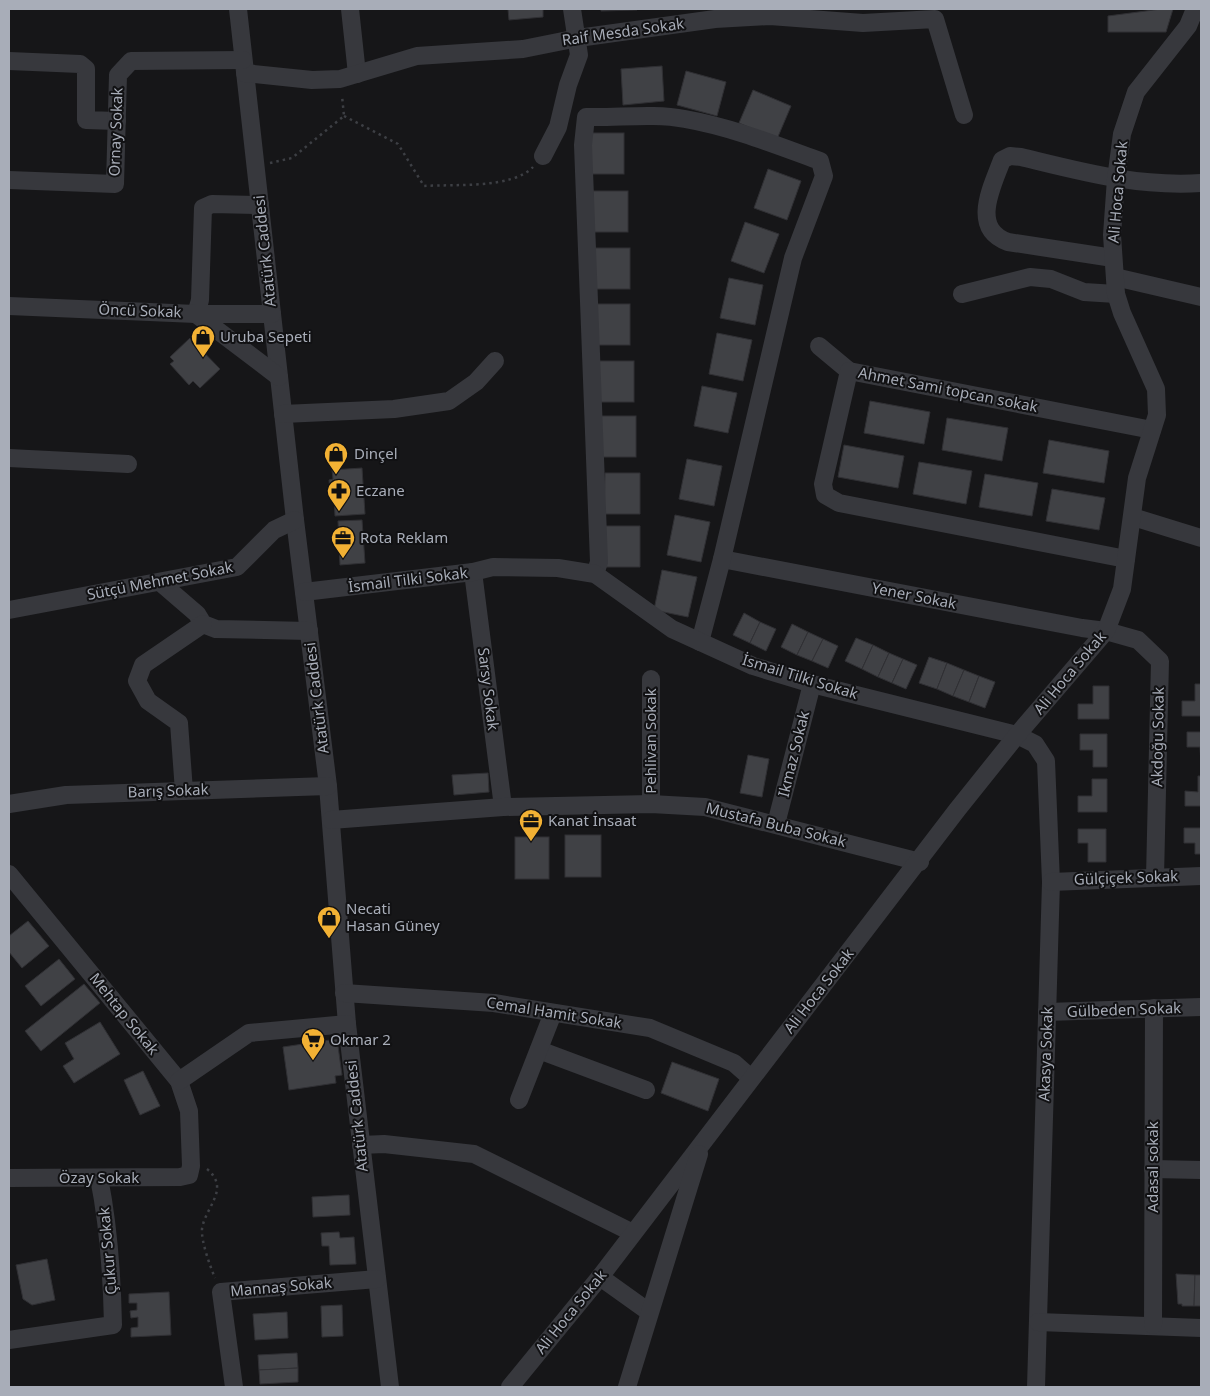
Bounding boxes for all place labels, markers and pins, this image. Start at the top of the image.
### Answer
shop icon: Uruba Sepeti [190,324,216,358]
place label: Uruba Sepeti [220,326,312,346]
shop icon: Dinçel [323,441,349,475]
place label: Dinçel [354,443,398,463]
pharmacy icon: Eczane [326,478,352,512]
place label: Eczane [356,480,405,500]
office icon: Rota Reklam [330,525,356,559]
place label: Rota Reklam [360,527,448,547]
office icon: Kanat İnsaat [518,808,544,842]
place label: Kanat İnsaat [548,810,637,830]
place label: Necati Hasan Güney [346,898,440,935]
shop icon: Necati Hasan Güney [316,905,342,939]
supermarket icon: Okmar 2 [300,1027,326,1061]
place label: Okmar 2 [330,1029,391,1049]

